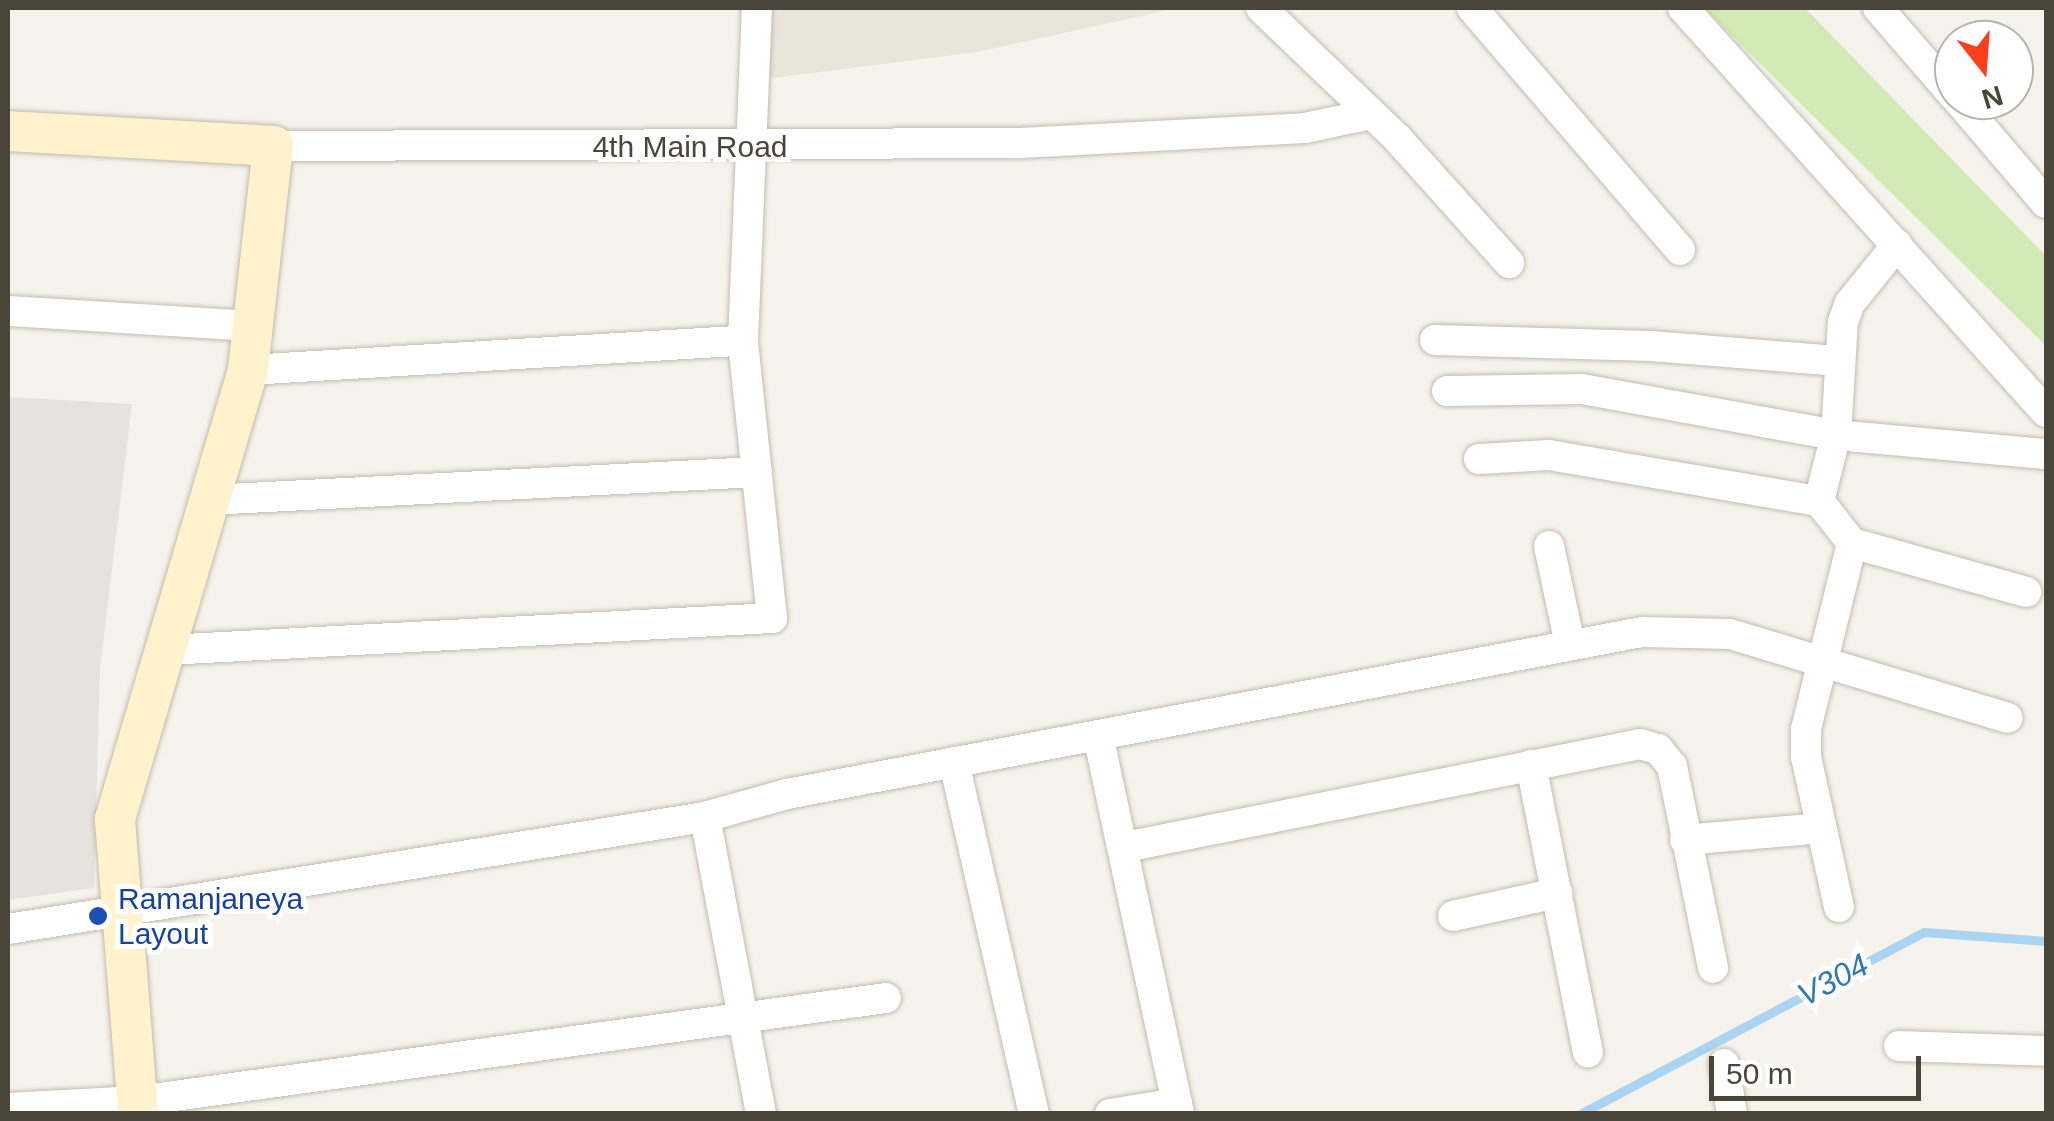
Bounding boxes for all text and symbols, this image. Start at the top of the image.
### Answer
north arrow [1934,20,2034,120]
text: N [1978,79,2007,115]
street label: 4th Main Road [592,129,788,165]
place label: Ramanjaneya Layout [118,881,303,952]
marker: Ramanjaneya Layout [87,905,109,927]
water label: V304 [1791,946,1875,1014]
scale bar [1714,1036,1926,1098]
text: 50 m [1726,1057,1793,1090]

